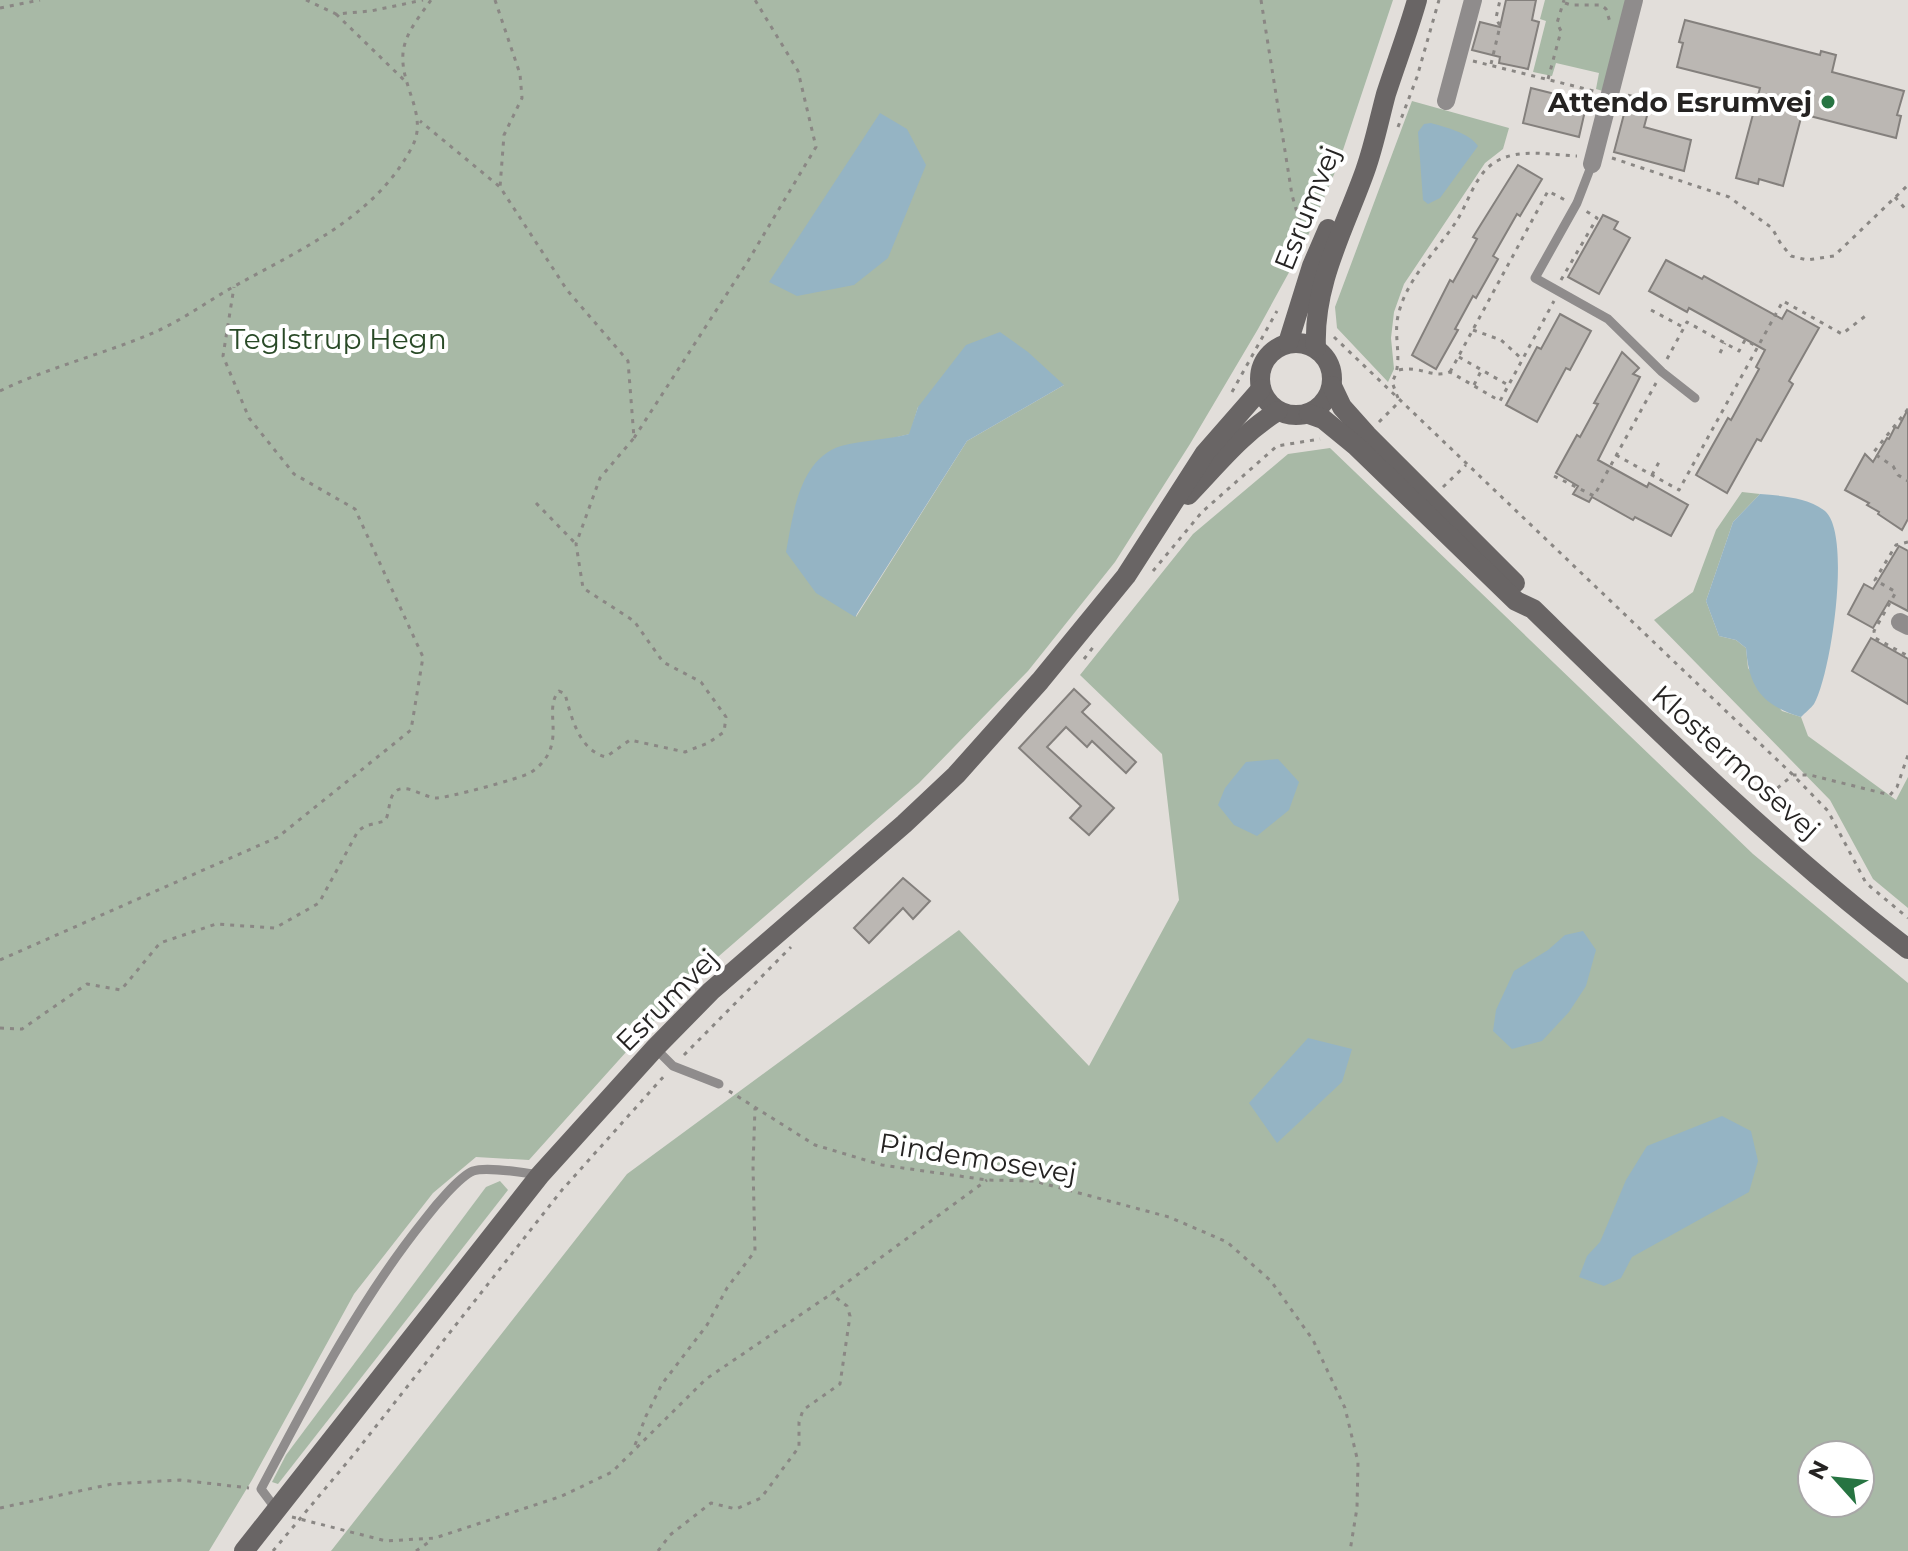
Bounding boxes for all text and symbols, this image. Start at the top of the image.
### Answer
place label: Attendo Esrumvej [1547,85,1812,119]
marker: Attendo Esrumvej [1819,93,1837,111]
street label: Esrumvej [1267,141,1347,275]
park label: Teglstrup Hegn [229,322,447,356]
street label: Klostermosevej [1645,678,1827,846]
street label: Esrumvej [609,942,725,1058]
street label: Pindemosevej [877,1126,1079,1190]
north arrow [1796,1439,1876,1519]
text: N [1803,1456,1835,1484]

